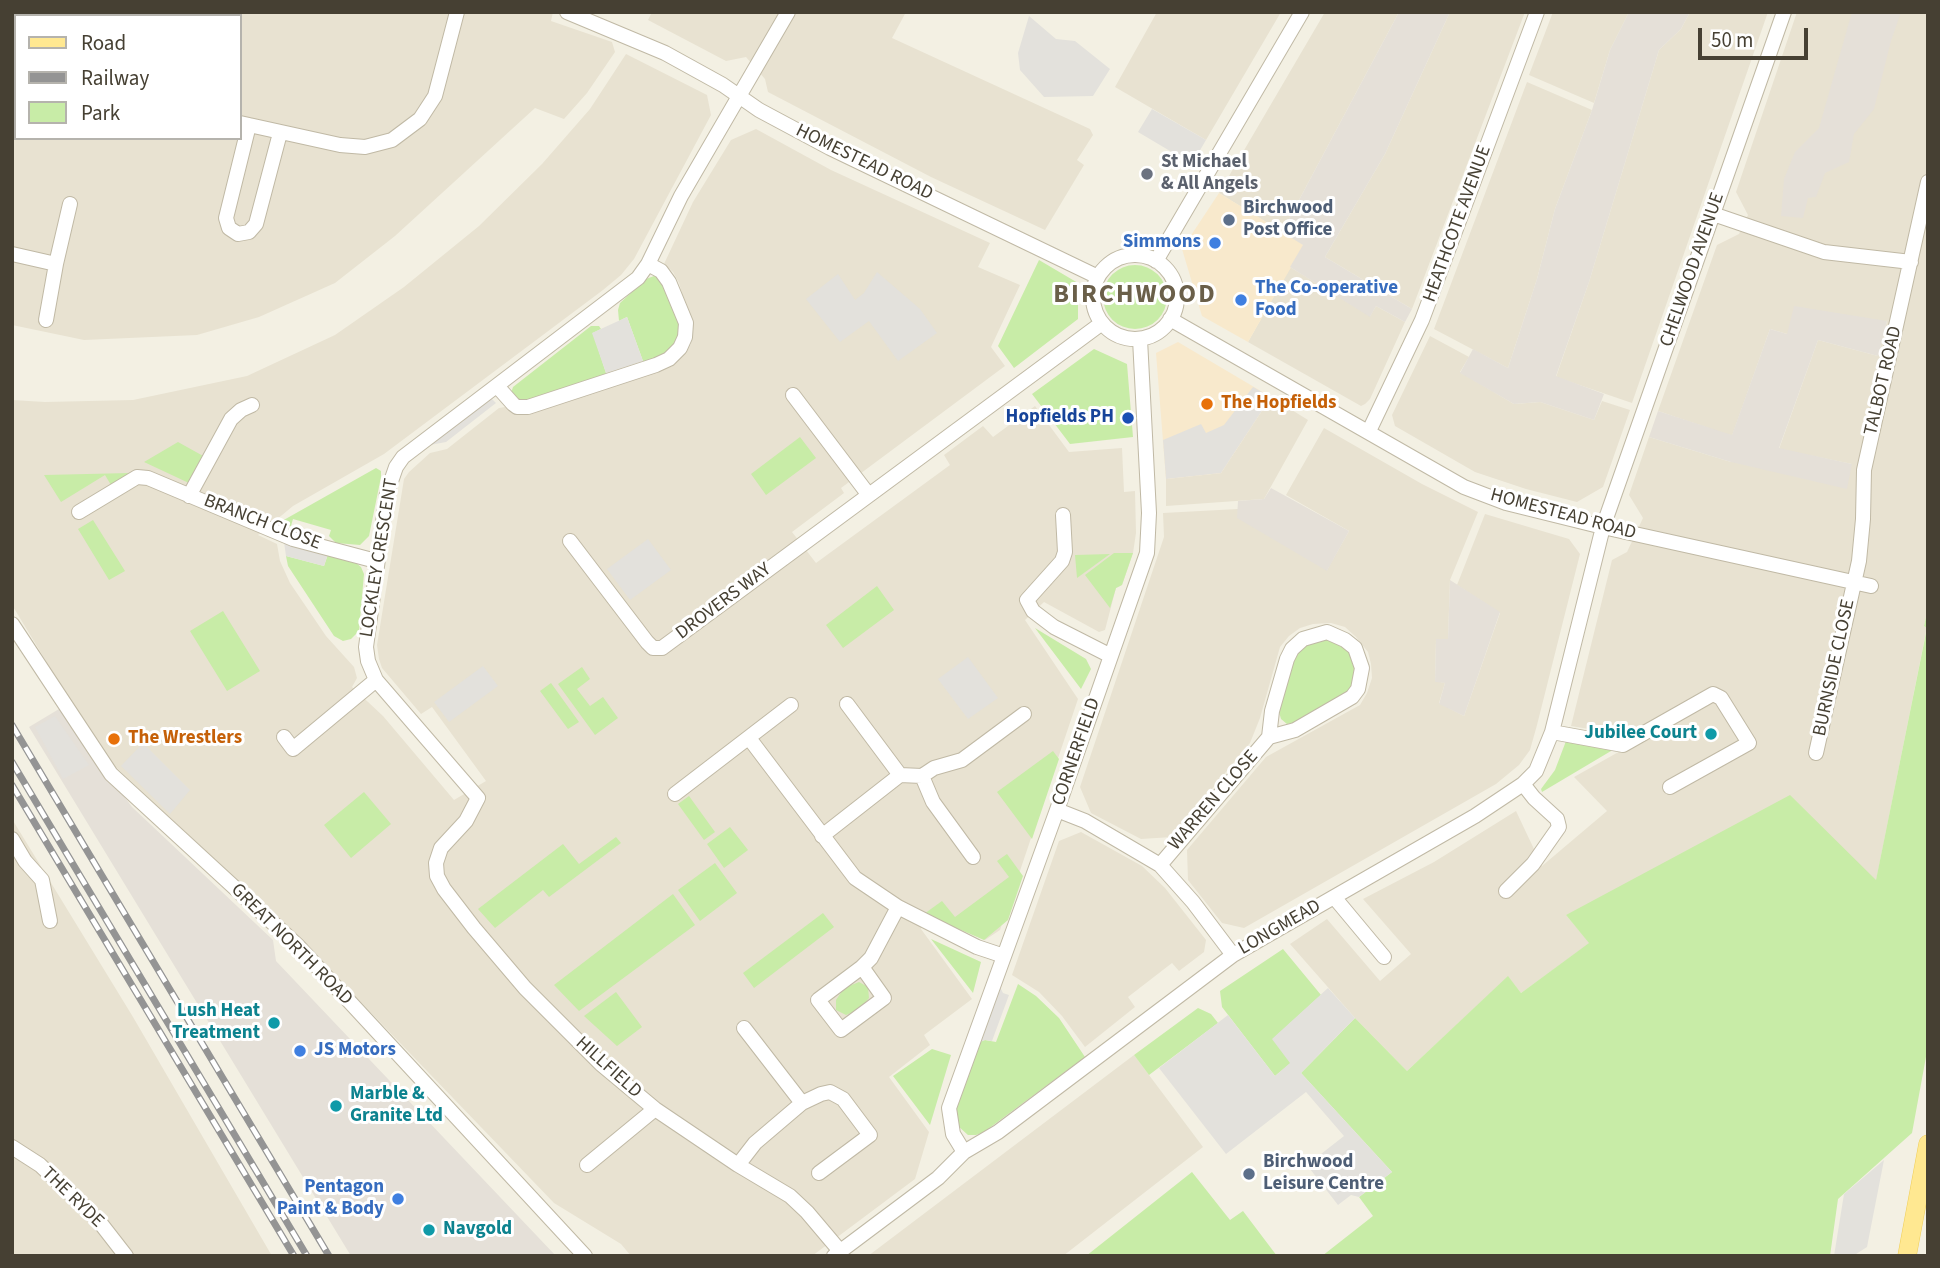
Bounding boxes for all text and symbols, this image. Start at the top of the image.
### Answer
legend [14,14,242,140]
scale bar [1702,14,1812,58]
text: 50 m [1711,25,1753,55]
text: Road [81,28,126,58]
text: Railway [81,63,149,93]
text: Park [81,98,120,128]
street label: HOMESTEAD ROAD [792,120,936,206]
street label: HEATHCOTE AVENUE [1419,143,1497,305]
place label: St Michael & All Angels [1161,152,1258,196]
marker: St Michael & All Angels [1139,166,1155,182]
street label: CHELWOOD AVENUE [1656,190,1730,350]
place label: Birchwood Post Office [1243,198,1333,242]
marker: Birchwood Post Office [1221,212,1237,228]
place label: Simmons [1123,232,1201,254]
marker: Simmons [1207,235,1223,251]
place label: The Co-operative Food [1255,278,1398,322]
district label: BIRCHWOOD [1054,280,1216,312]
marker: The Co-operative Food [1233,292,1249,308]
street label: TALBOT ROAD [1860,324,1908,438]
place label: The Hopfields [1221,393,1337,415]
marker: The Hopfields [1199,396,1215,412]
place label: Hopfields PH [1006,407,1114,429]
marker: Hopfields PH [1120,410,1136,426]
street label: LOCKLEY CRESCENT [356,477,404,639]
street label: HOMESTEAD ROAD [1488,485,1638,545]
street label: BRANCH CLOSE [200,490,324,556]
street label: DROVERS WAY [672,559,776,645]
street label: BURNSIDE CLOSE [1809,597,1861,739]
street label: CORNERFIELD [1048,695,1106,809]
place label: Jubilee Court [1584,723,1697,745]
marker: Jubilee Court [1703,726,1719,742]
place label: The Wrestlers [128,728,242,750]
marker: The Wrestlers [106,731,122,747]
street label: WARREN CLOSE [1164,746,1264,856]
street label: GREAT NORTH ROAD [225,879,357,1011]
street label: LONGMEAD [1235,895,1325,961]
place label: Lush Heat Treatment [172,1001,260,1045]
marker: Lush Heat Treatment [266,1015,282,1031]
street label: HILLFIELD [570,1032,646,1104]
place label: JS Motors [314,1040,396,1062]
marker: JS Motors [292,1043,308,1059]
place label: Marble & Granite Ltd [350,1084,443,1128]
marker: Marble & Granite Ltd [328,1098,344,1114]
place label: Birchwood Leisure Centre [1263,1152,1384,1196]
street label: THE RYDE [36,1163,108,1233]
marker: Birchwood Leisure Centre [1241,1166,1257,1182]
place label: Pentagon Paint & Body [277,1177,384,1221]
marker: Pentagon Paint & Body [390,1191,406,1207]
place label: Navgold [443,1219,512,1241]
marker: Navgold [421,1222,437,1238]

